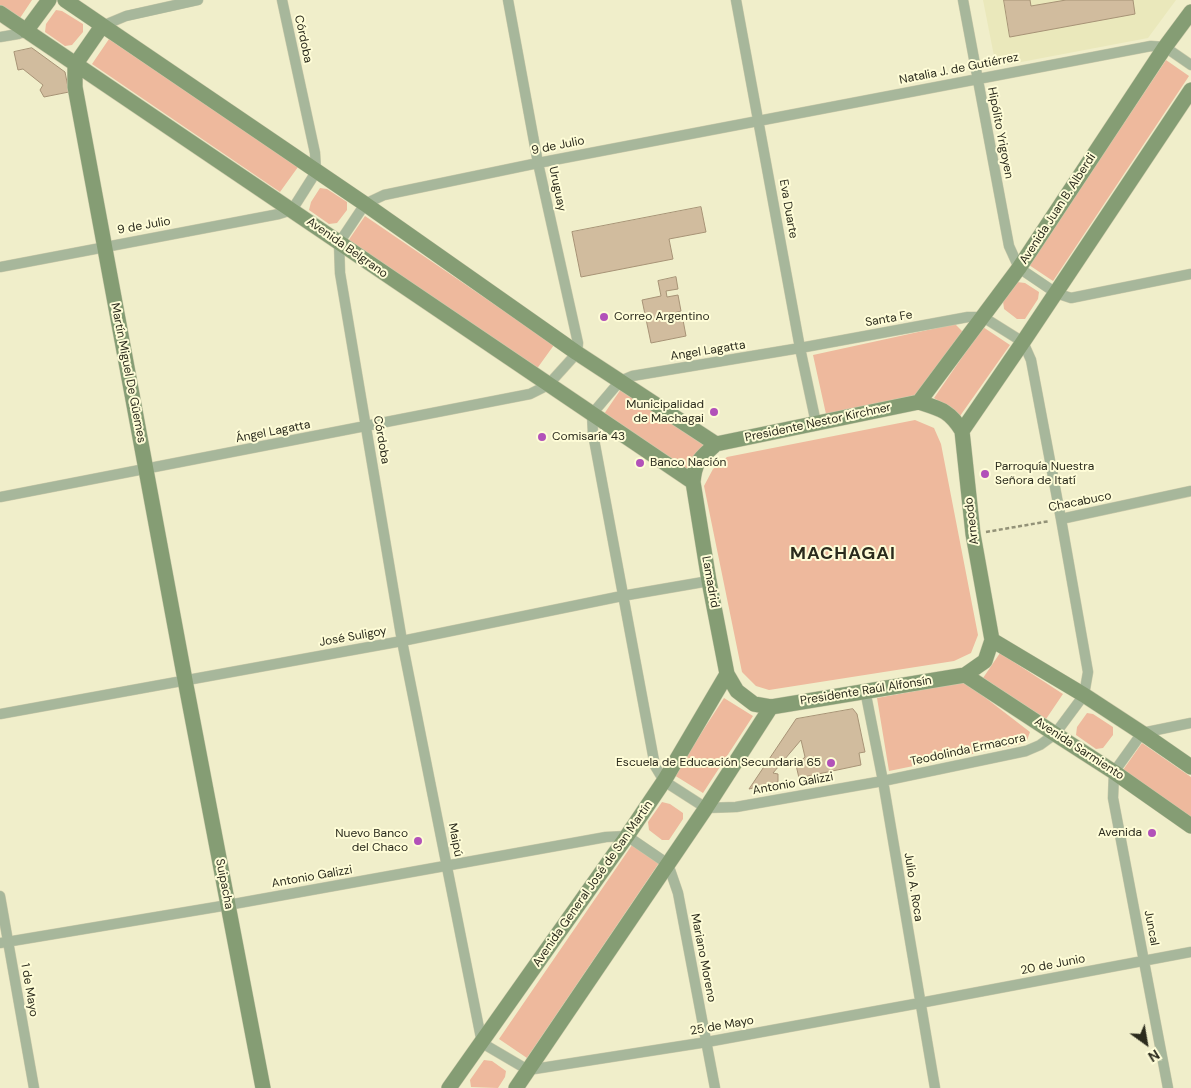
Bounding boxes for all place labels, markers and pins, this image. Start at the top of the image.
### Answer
place label: Correo Argentino [614,310,710,324]
marker: Correo Argentino [598,311,610,323]
place label: Municipalidad de Machagai [626,398,704,426]
marker: Municipalidad de Machagai [708,406,720,418]
place label: Comisaría 43 [552,430,625,444]
marker: Comisaría 43 [536,431,548,443]
place label: Banco Nación [650,456,726,470]
marker: Banco Nación [634,457,646,469]
place label: Parroquía Nuestra Señora de Itatí [995,460,1094,488]
marker: Parroquía Nuestra Señora de Itatí [979,468,991,480]
place label: Escuela de Educación Secundaria 65 [616,756,821,770]
marker: Escuela de Educación Secundaria 65 [825,757,837,769]
place label: Avenida [1098,826,1142,840]
place label: Nuevo Banco del Chaco [335,827,408,855]
marker: Avenida [1146,827,1158,839]
marker: Nuevo Banco del Chaco [412,835,424,847]

